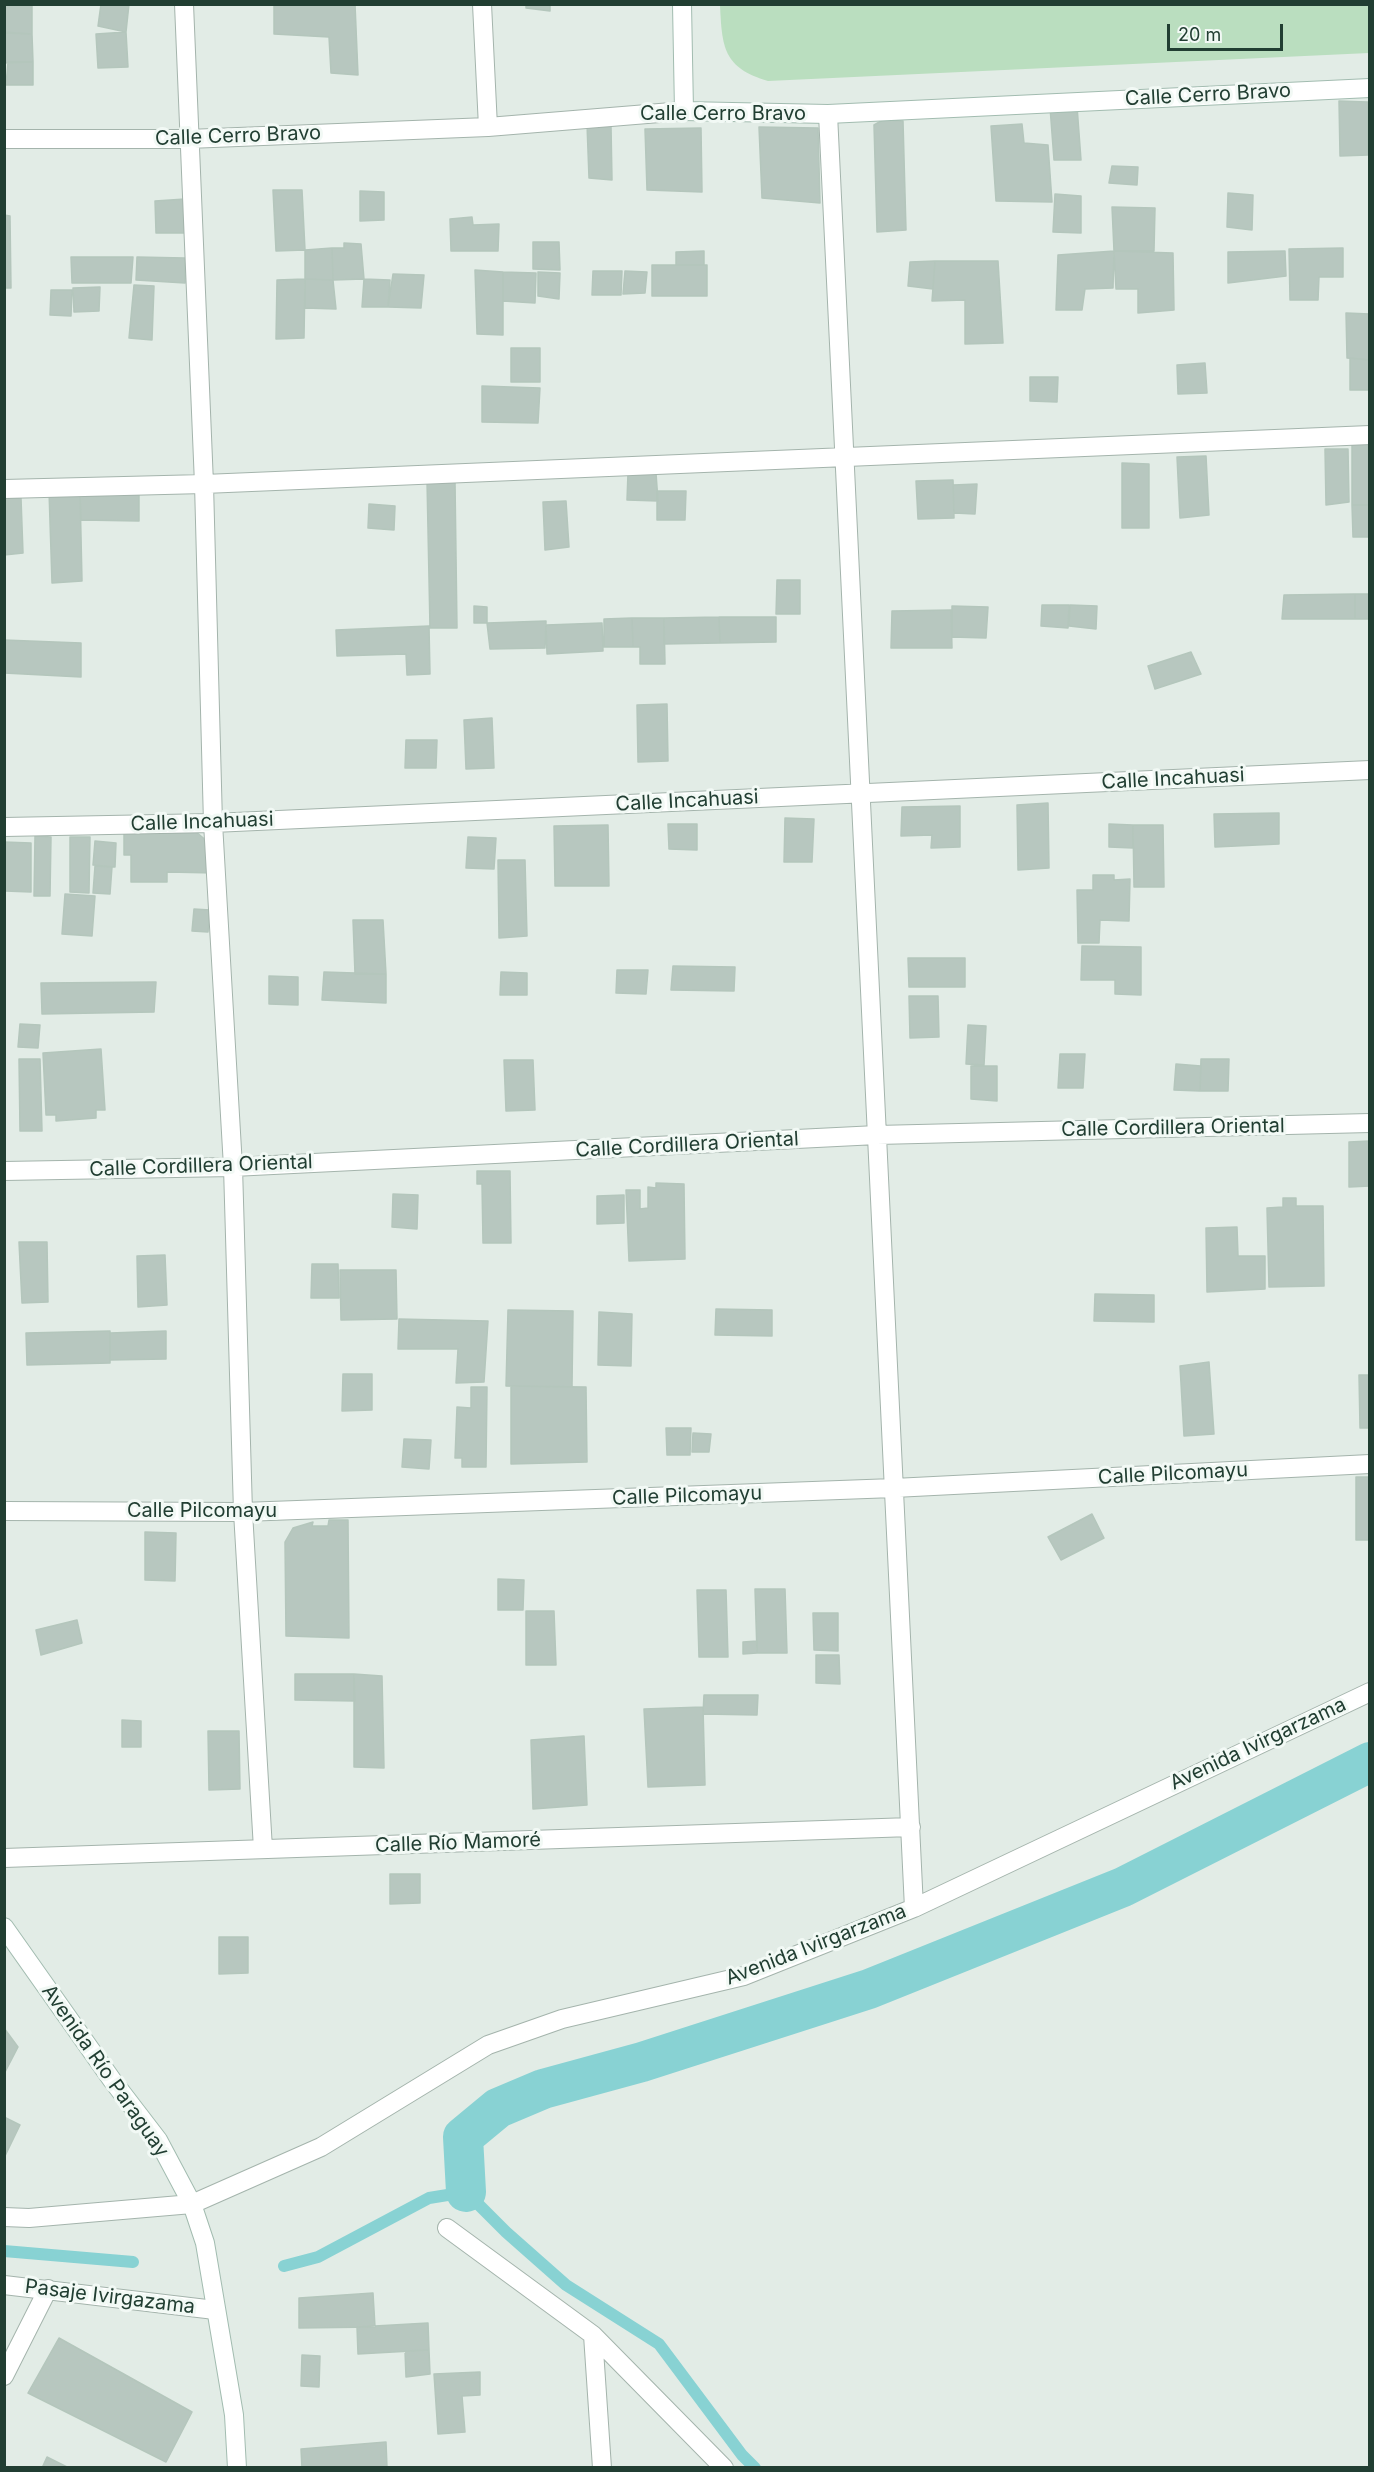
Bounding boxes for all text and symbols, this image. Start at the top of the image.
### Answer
scale bar [1170,12,1286,50]
text: 20 m [1178,24,1221,45]
street label: Calle Cerro Bravo [1124,79,1292,111]
street label: Calle Cerro Bravo [640,102,806,126]
street label: Calle Cerro Bravo [155,121,321,151]
street label: Calle Incahuasi [1101,763,1245,795]
street label: Calle Incahuasi [615,785,759,817]
street label: Calle Incahuasi [130,808,274,836]
street label: Calle Cordillera Oriental [1061,1114,1285,1142]
street label: Calle Cordillera Oriental [575,1127,799,1163]
street label: Calle Cordillera Oriental [89,1150,313,1182]
street label: Calle Pilcomayu [1097,1458,1249,1490]
street label: Calle Pilcomayu [612,1481,762,1511]
street label: Calle Pilcomayu [127,1499,277,1523]
street label: Avenida Ivirgarzama [1166,1693,1350,1795]
street label: Calle Río Mamoré [375,1828,541,1858]
street label: Avenida Ivirgarzama [722,1899,910,1991]
street label: Avenida Río Paraguay [36,1980,174,2162]
street label: Pasaje Ivirgazama [24,2275,196,2319]

